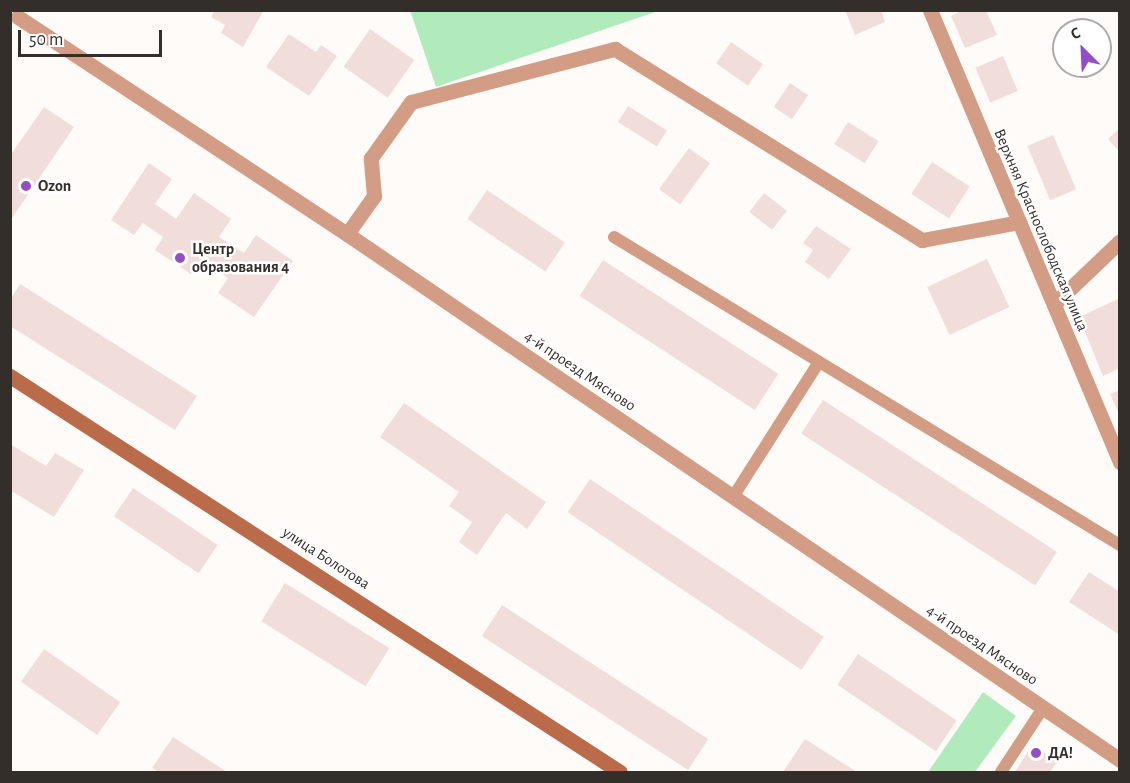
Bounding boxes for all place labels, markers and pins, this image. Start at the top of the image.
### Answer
place label: Ozon [38,176,71,196]
marker: Ozon [19,179,33,193]
place label: Центр образования 4 [192,239,289,277]
marker: Центр образования 4 [173,251,187,265]
place label: ДА! [1048,743,1073,763]
marker: ДА! [1029,746,1043,760]

